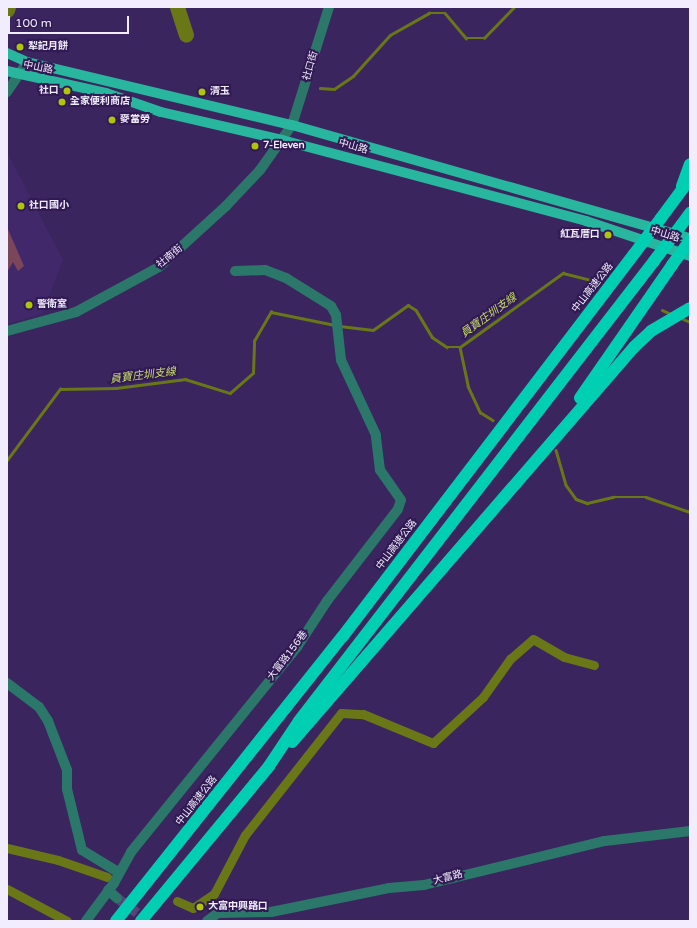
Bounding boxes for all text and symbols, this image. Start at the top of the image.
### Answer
scale bar [10,8,131,34]
text: 100 m [15,16,52,30]
place label: 犁記月餅 [28,41,68,53]
marker: 犁記月餅 [15,42,25,52]
street label: 社口街 [301,50,321,82]
street label: 中山路 [22,59,54,77]
place label: 社口 [39,85,59,97]
marker: 社口 [62,86,72,96]
place label: 清玉 [210,86,230,98]
marker: 清玉 [197,87,207,97]
place label: 全家便利商店 [70,96,130,108]
marker: 全家便利商店 [57,97,67,107]
place label: 麥當勞 [120,114,150,126]
marker: 麥當勞 [107,115,117,125]
street label: 中山路 [337,137,369,157]
place label: 7-Eleven [263,140,305,152]
marker: 7-Eleven [250,141,260,151]
place label: 社口國小 [29,200,69,212]
marker: 社口國小 [16,201,26,211]
street label: 中山路 [649,225,681,245]
place label: 紅瓦厝口 [560,229,600,241]
marker: 紅瓦厝口 [603,230,613,240]
street label: 社南街 [155,243,185,271]
street label: 中山高速公路 [570,261,616,315]
water label: 員寶庄圳支線 [458,291,520,341]
place label: 警衛室 [37,299,67,311]
marker: 警衛室 [24,300,34,310]
water label: 員寶庄圳支線 [109,365,177,387]
street label: 中山高速公路 [374,517,420,573]
street label: 大富路156巷 [266,629,310,683]
street label: 中山高速公路 [174,774,220,828]
street label: 大富路 [432,868,464,888]
place label: 大富中興路口 [208,901,268,913]
marker: 大富中興路口 [195,902,205,912]

